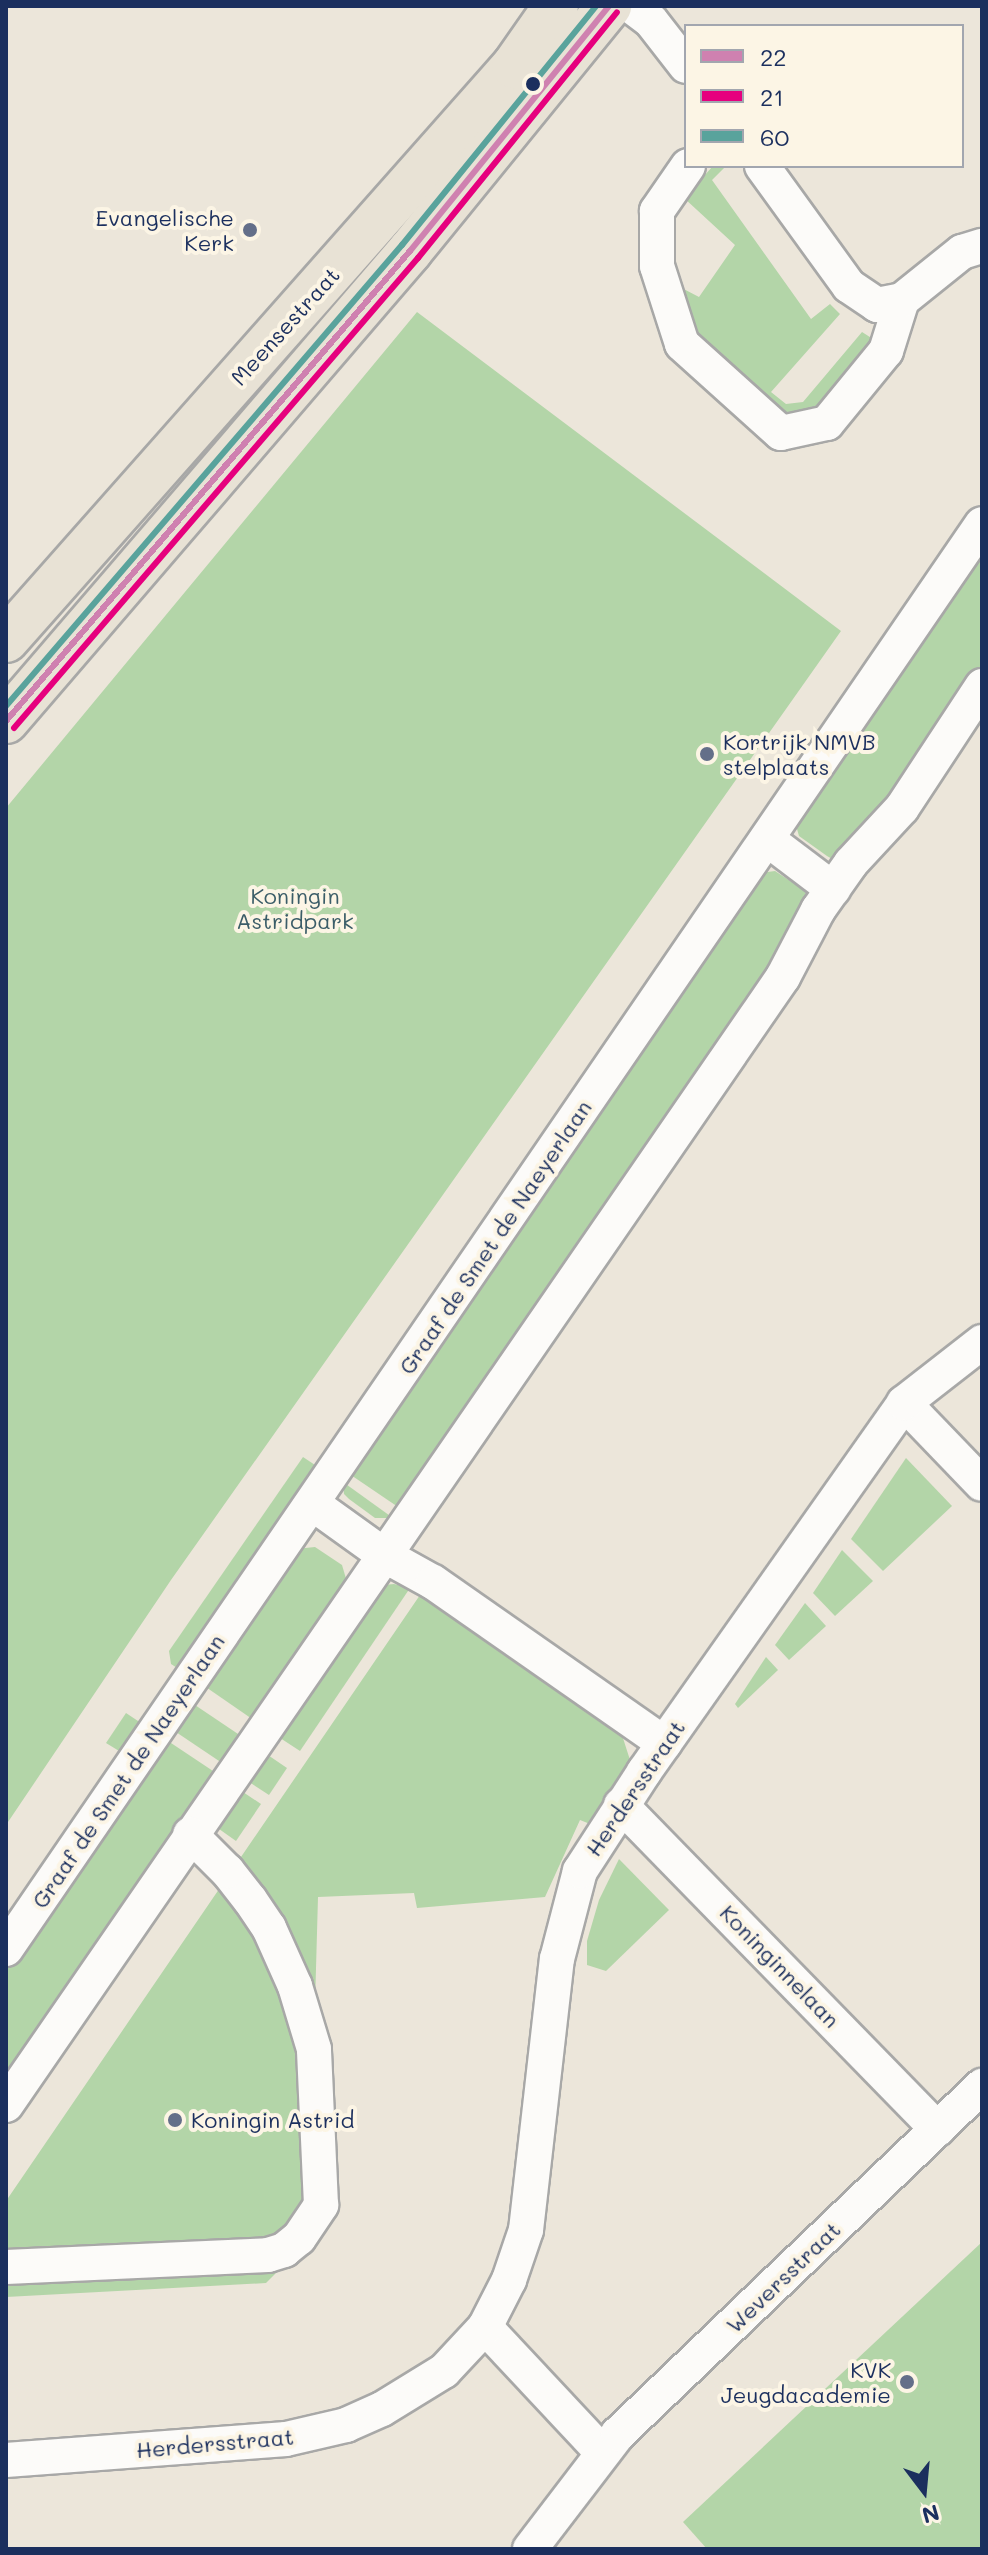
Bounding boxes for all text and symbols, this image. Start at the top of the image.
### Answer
legend [684,24,964,168]
text: 22 [760,41,787,72]
unlabelled marker [525,76,541,92]
text: 21 [760,81,784,112]
text: 60 [760,121,789,152]
place label: Evangelische Kerk [96,204,234,256]
marker: Evangelische Kerk [241,221,259,239]
street label: Meensestraat [225,262,345,390]
place label: Kortrijk NMVB stelplaats [723,728,876,780]
marker: Kortrijk NMVB stelplaats [698,745,716,763]
park label: Koningin Astridpark [236,882,354,934]
street label: Graaf de Smet de Naeyerlaan [393,1095,597,1379]
street label: Graaf de Smet de Naeyerlaan [26,1629,230,1913]
street label: Herdersstraat [580,1715,690,1861]
street label: Koninginnelaan [715,1899,845,2033]
place label: Koningin Astrid [191,2107,355,2133]
marker: Koningin Astrid [166,2111,184,2129]
street label: Weversstraat [720,2216,846,2338]
place label: KVK Jeugdacademie [721,2356,891,2408]
marker: KVK Jeugdacademie [898,2373,916,2391]
street label: Herdersstraat [135,2423,295,2463]
north arrow [884,2451,964,2531]
text: N [919,2498,943,2531]

